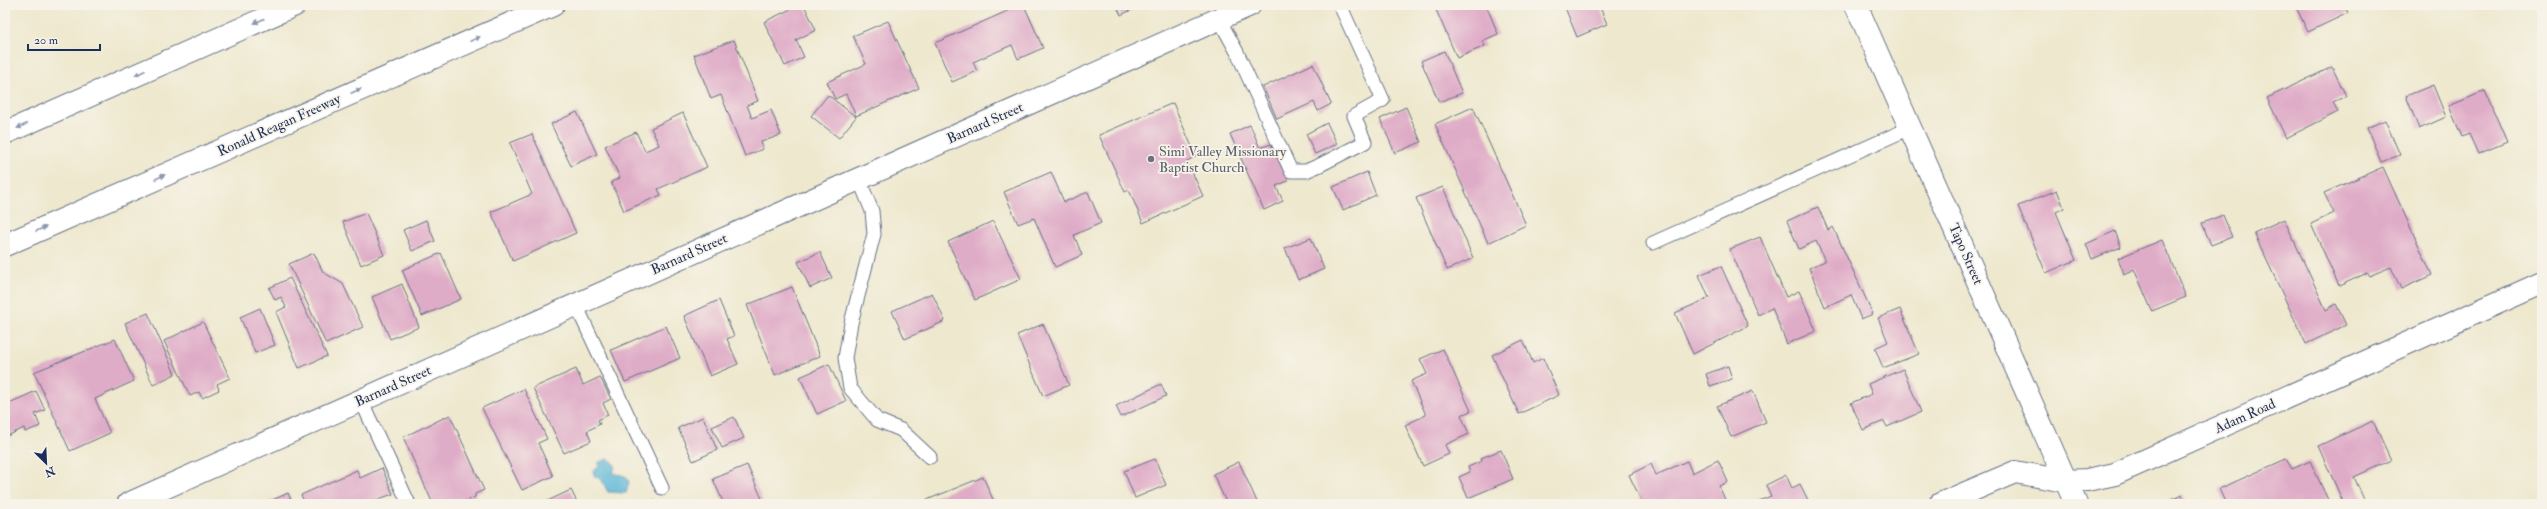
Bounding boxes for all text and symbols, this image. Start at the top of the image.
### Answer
one-way arrow [254,18,265,24]
scale bar [28,26,100,52]
text: 20 m [34,33,59,48]
one-way arrow [469,36,481,42]
one-way arrow [134,71,146,77]
one-way arrow [350,88,361,94]
street label: Ronald Reagan Freeway [215,90,344,161]
street label: Barnard Street [944,98,1026,147]
one-way arrow [16,123,27,129]
place label: Simi Valley Missionary Baptist Church [1159,143,1287,177]
marker: Simi Valley Missionary Baptist Church [1146,154,1156,164]
one-way arrow [154,174,165,180]
street label: Tapo Street [1944,221,1987,288]
one-way arrow [35,226,46,232]
street label: Barnard Street [648,229,730,278]
street label: Barnard Street [352,361,434,410]
street label: Adam Road [2211,395,2278,437]
north arrow [26,443,66,483]
text: N [42,463,58,480]

